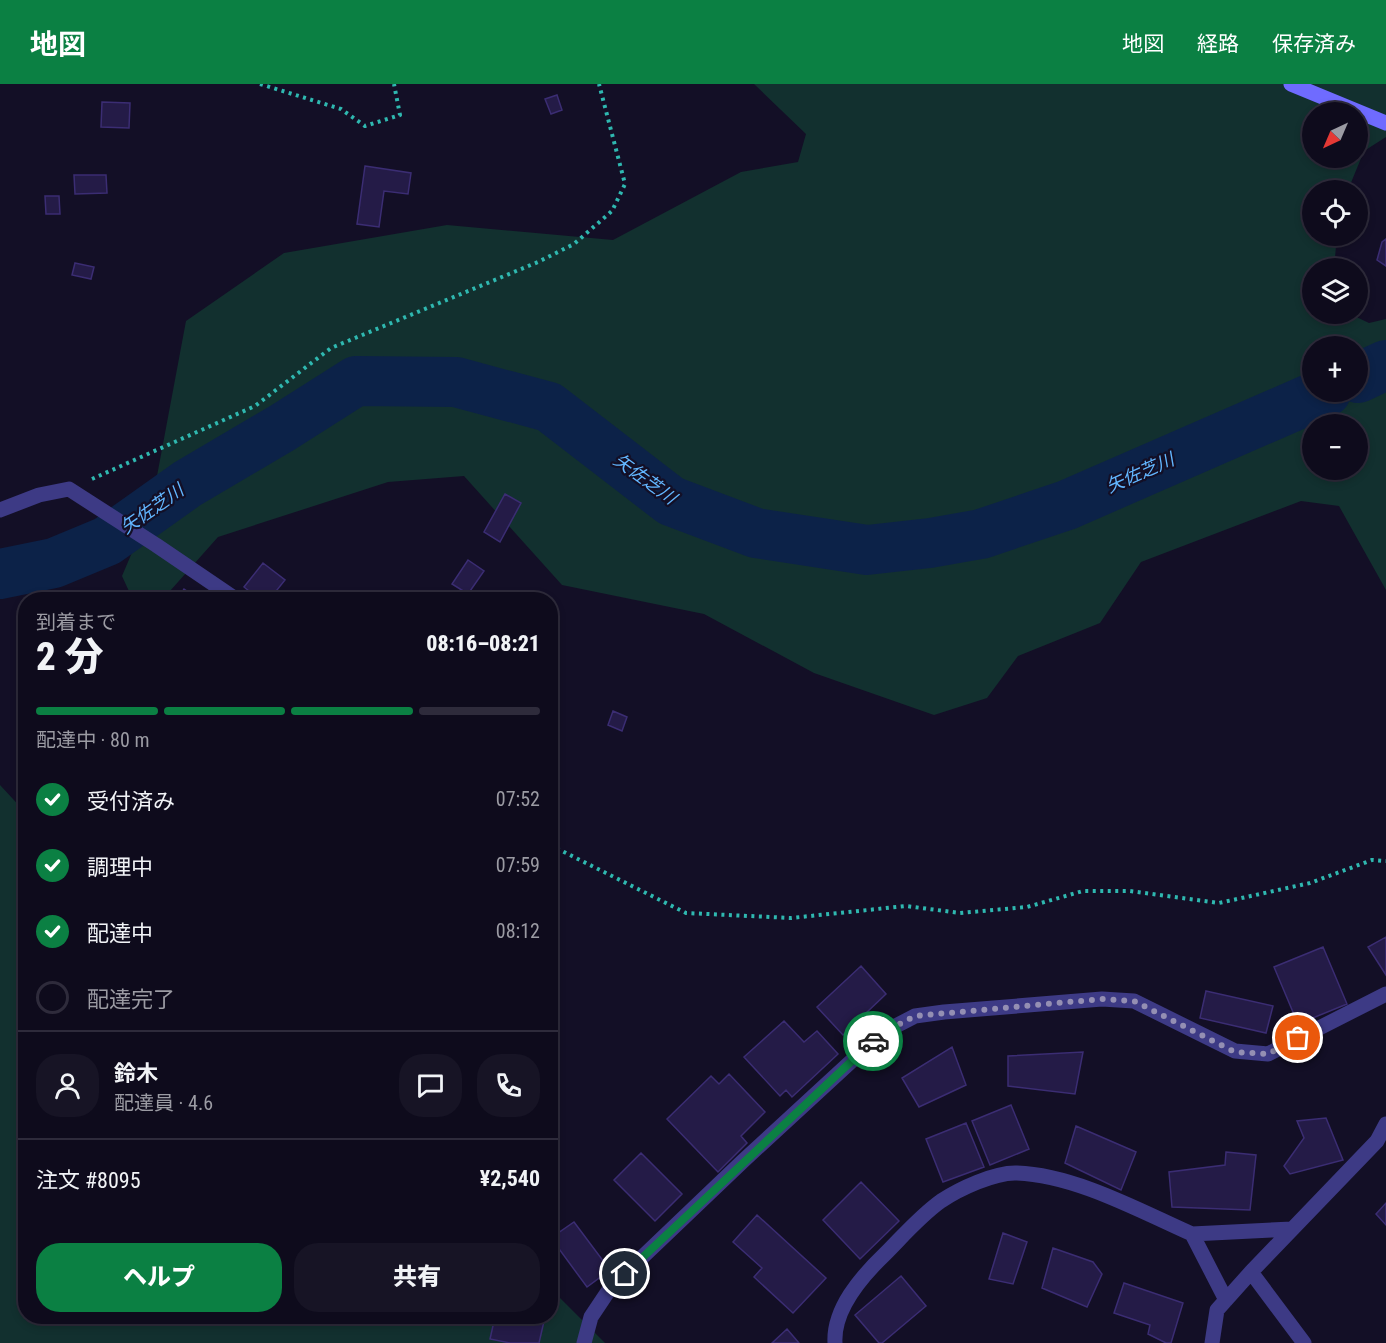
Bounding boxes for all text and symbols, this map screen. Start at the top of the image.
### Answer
text: 地図 [30,28,86,61]
text: 地図 [1122,32,1164,56]
text: 経路 [1197,32,1239,56]
text: 保存済み [1272,32,1356,56]
north arrow [1302,102,1368,168]
map controls [1302,102,1368,480]
button: locate [1302,180,1368,246]
button: layers [1302,258,1368,324]
button: + [1302,336,1368,402]
button: − [1302,414,1368,480]
water label: 矢佐芝川 [1103,447,1179,497]
water label: 矢佐芝川 [610,449,682,509]
water label: 矢佐芝川 [116,478,189,538]
text: 到着まで [36,610,116,634]
text: 08:16–08:21 [426,631,540,656]
text: 2 分 [36,634,104,680]
text: 配達中 · 80 m [36,728,149,752]
icon: check [36,783,69,816]
text: 07:52 [496,787,540,811]
text: 受付済み [87,789,175,814]
icon: check [36,849,69,882]
text: 07:59 [496,853,540,877]
text: 調理中 [87,855,153,880]
icon: check [36,915,69,948]
text: 08:12 [496,919,540,943]
text: 配達中 [87,921,153,946]
text: 配達完了 [87,987,175,1012]
courier [843,1011,903,1071]
pin [1272,1012,1323,1063]
icon: bag [1281,1021,1314,1054]
icon: car [857,1025,890,1058]
button: person [36,1054,99,1117]
button: chat [399,1054,462,1117]
button: phone [477,1054,540,1117]
text: 鈴木 [114,1061,158,1086]
text: 配達員 · 4.6 [114,1091,213,1115]
text: ¥2,540 [480,1166,540,1191]
text: 注文 #8095 [36,1168,141,1193]
button: ヘルプ [36,1243,282,1312]
button: 共有 [294,1243,540,1312]
pin [599,1248,650,1299]
icon: home [608,1257,641,1290]

